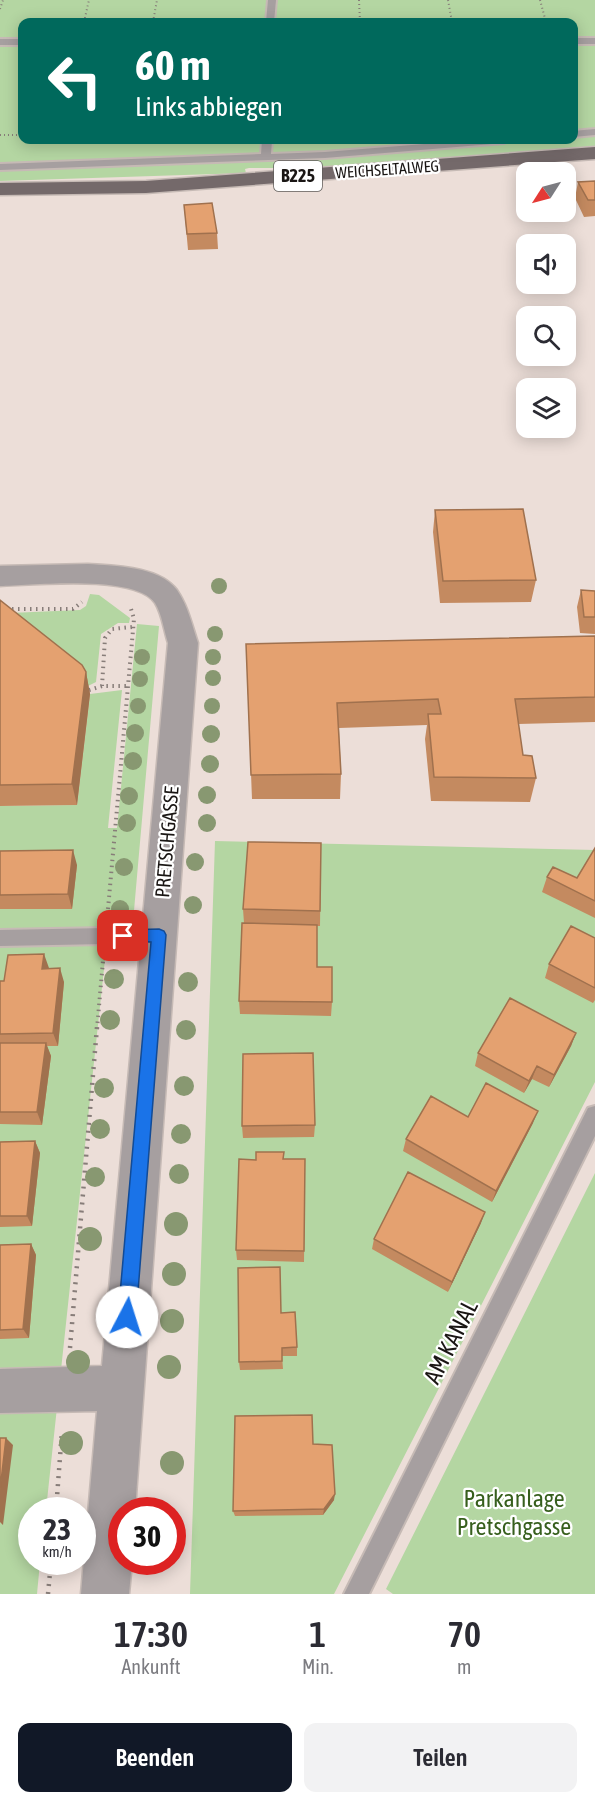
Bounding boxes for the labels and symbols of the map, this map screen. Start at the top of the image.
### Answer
street label: WEICHSELTALWEG [335,156,439,182]
road number: B225 [274,161,322,191]
north arrow [516,162,576,222]
street label: PRETSCHGASSE [150,785,183,899]
pin [97,910,148,961]
position arrow [95,1285,159,1349]
street label: AM KANAL [418,1295,483,1388]
park label: Parkanlage Pretschgasse [457,1485,571,1540]
speed limit sign: 30 [108,1497,186,1575]

